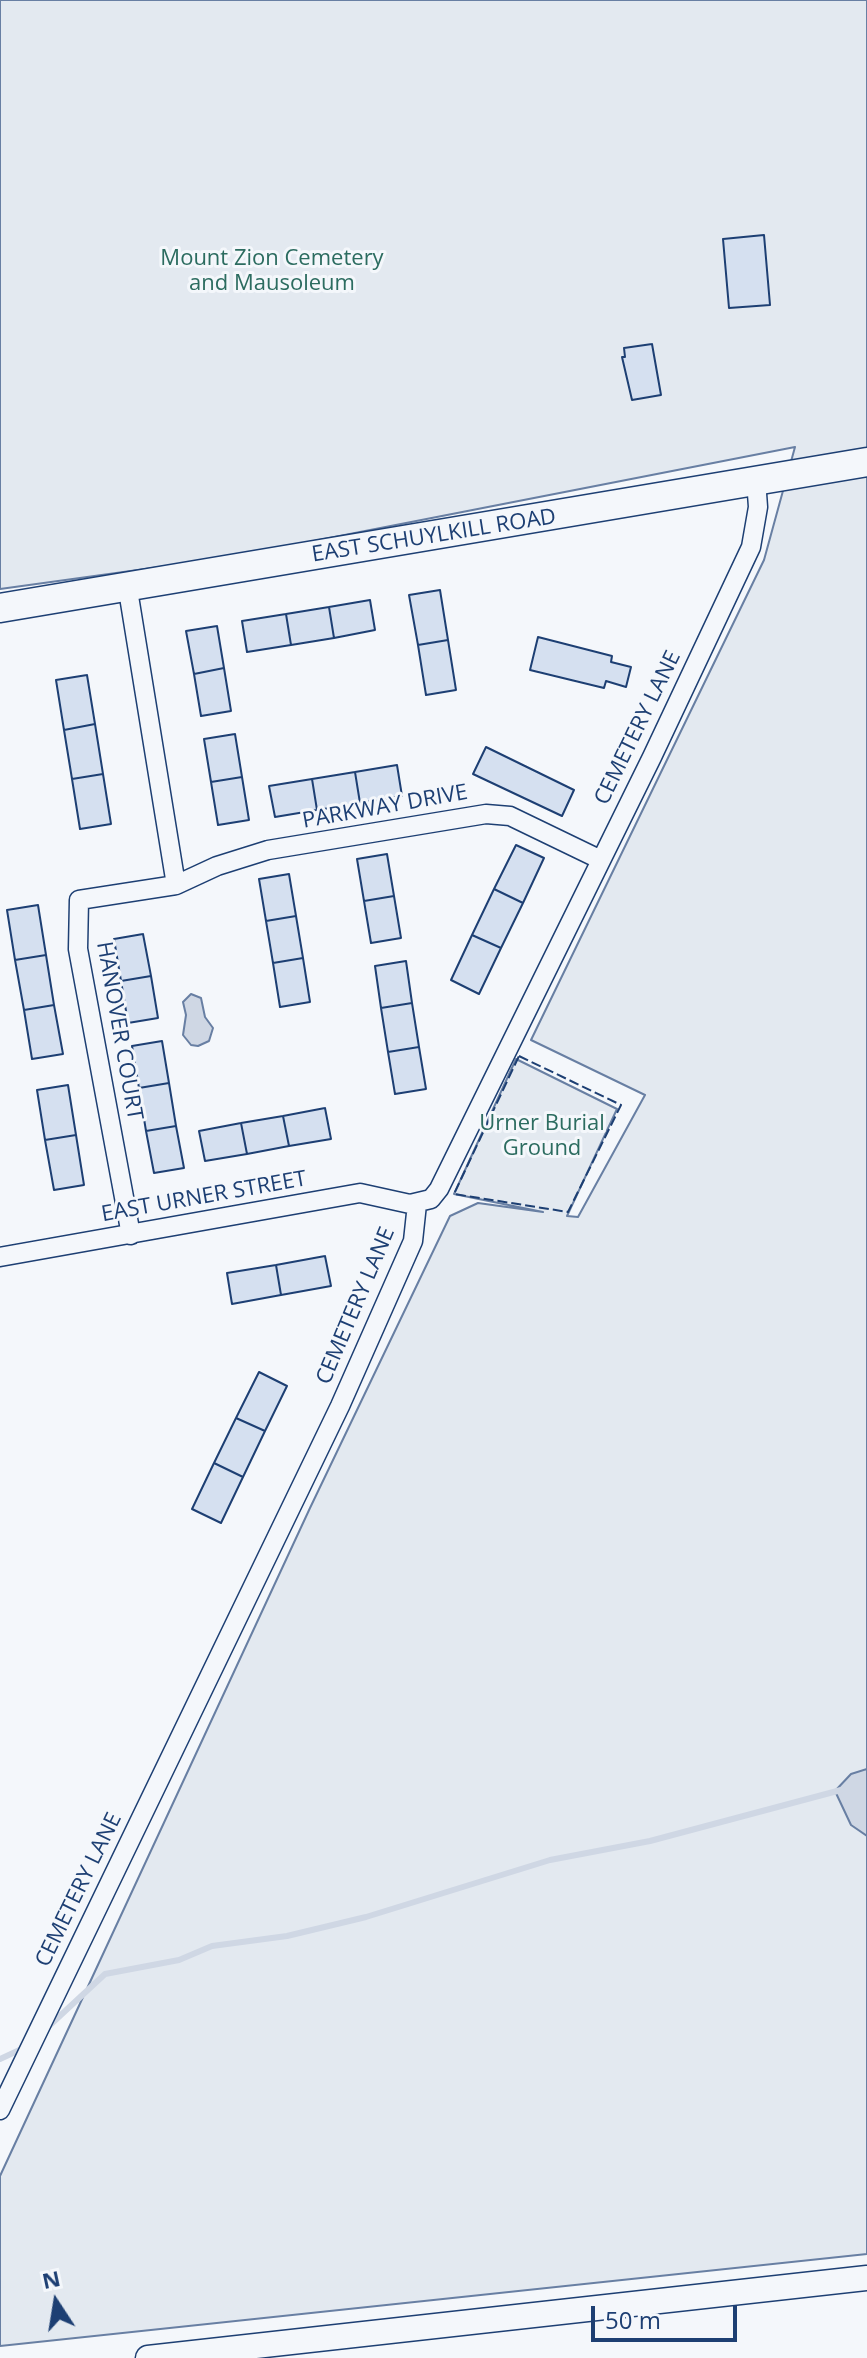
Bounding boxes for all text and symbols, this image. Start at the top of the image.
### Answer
park label: Mount Zion Cemetery and Mausoleum [160,246,384,298]
street label: EAST SCHUYLKILL ROAD [310,504,558,568]
street label: CEMETERY LANE [589,647,687,809]
street label: PARKWAY DRIVE [300,779,470,835]
street label: HANOVER COURT [90,940,148,1122]
park label: Urner Burial Ground [479,1111,605,1162]
street label: EAST URNER STREET [99,1166,309,1228]
street label: CEMETERY LANE [311,1223,401,1389]
street label: CEMETERY LANE [30,1809,128,1971]
north arrow [16,2262,96,2342]
text: N [39,2262,63,2295]
scale bar [595,2290,741,2340]
text: 50 m [605,2303,661,2336]

